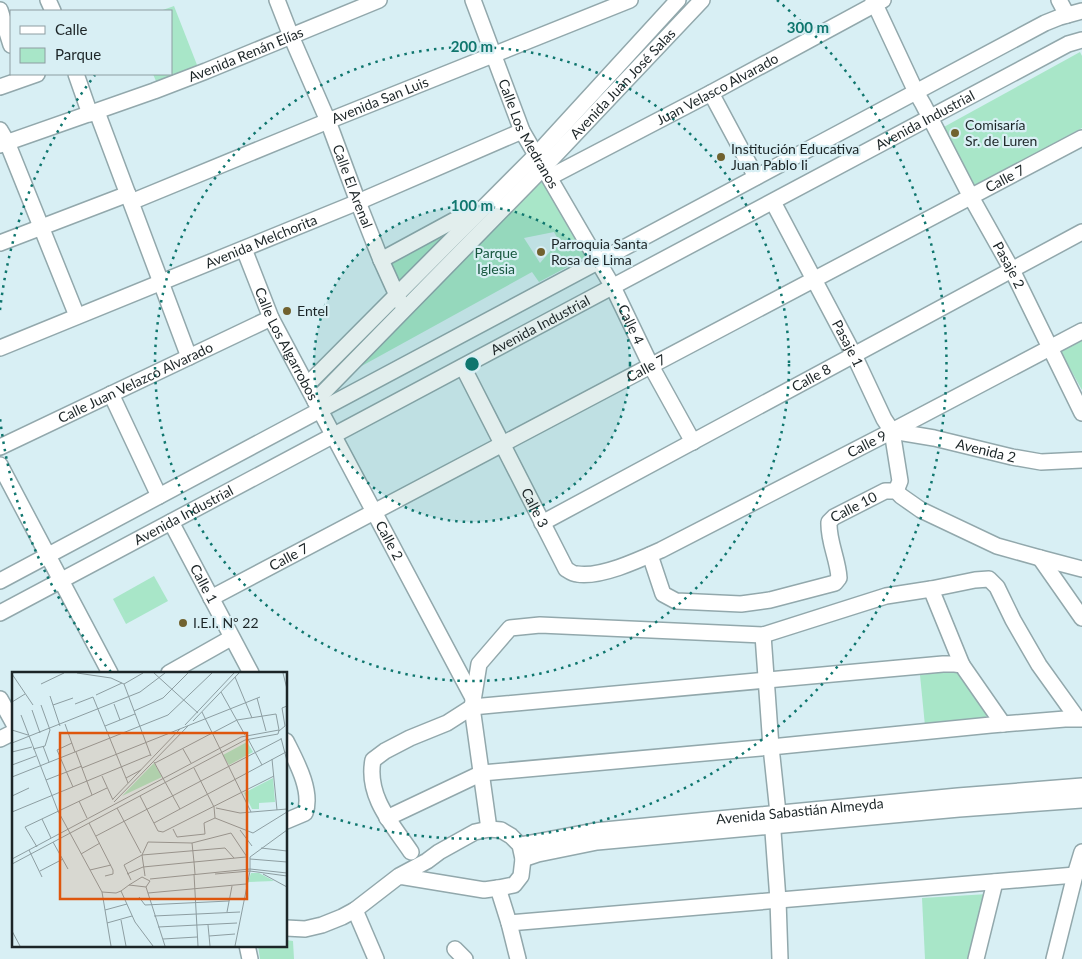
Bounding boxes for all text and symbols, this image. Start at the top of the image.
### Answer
legend [10,10,172,75]
text: 300 m [787,18,829,36]
text: Calle [55,20,88,38]
street label: Avenida Renán Elías [186,23,306,85]
street label: Avenida Juan José Salas [566,25,679,142]
text: 200 m [451,37,493,55]
text: Parque [55,45,101,63]
street label: Juan Velasco Alvarado [653,49,781,128]
street label: Avenida San Luis [329,73,431,127]
street label: Calle Los Medranos [495,76,563,191]
street label: Avenida Industrial [872,86,977,153]
place label: Comisaría Sr. de Luren [965,116,1037,149]
marker: Comisaría Sr. de Luren [949,127,961,139]
place label: Institución Educativa Juan Pablo Ii [731,140,859,173]
street label: Calle El Arenal [329,142,376,230]
marker: Institución Educativa Juan Pablo Ii [715,151,727,163]
street label: Calle 7 [982,161,1027,196]
text: 100 m [451,196,493,214]
street label: Avenida Melchorita [202,211,319,271]
place label: Parroquia Santa Rosa de Lima [551,235,648,268]
street label: Pasaje 2 [990,238,1029,291]
park label: Parque Iglesia [474,244,518,277]
marker: Parroquia Santa Rosa de Lima [535,246,547,258]
street label: Calle Los Algarrobos [252,285,322,403]
street label: Avenida Industrial [487,291,592,358]
place label: Entel [297,302,328,319]
street label: Calle 4 [615,302,648,347]
marker: Entel [281,305,293,317]
street label: Pasaje 1 [829,317,867,369]
street label: Calle Juan Velazco Alvarado [55,338,215,426]
street label: Calle 7 [623,350,668,385]
centre of rings [463,355,481,373]
street label: Calle 8 [789,360,834,395]
street label: Calle 9 [844,426,889,461]
street label: Avenida 2 [954,435,1018,466]
street label: Avenida Industrial [131,481,236,548]
street label: Calle 3 [518,485,552,530]
street label: Calle 10 [827,488,880,526]
street label: Calle 2 [372,518,407,563]
street label: Calle 7 [266,539,311,574]
street label: Calle 1 [187,561,222,606]
place label: I.E.I. Nº 22 [193,614,259,631]
marker: I.E.I. Nº 22 [177,617,189,629]
inset map [12,672,288,946]
street label: Avenida Sabastián Almeyda [715,794,884,827]

